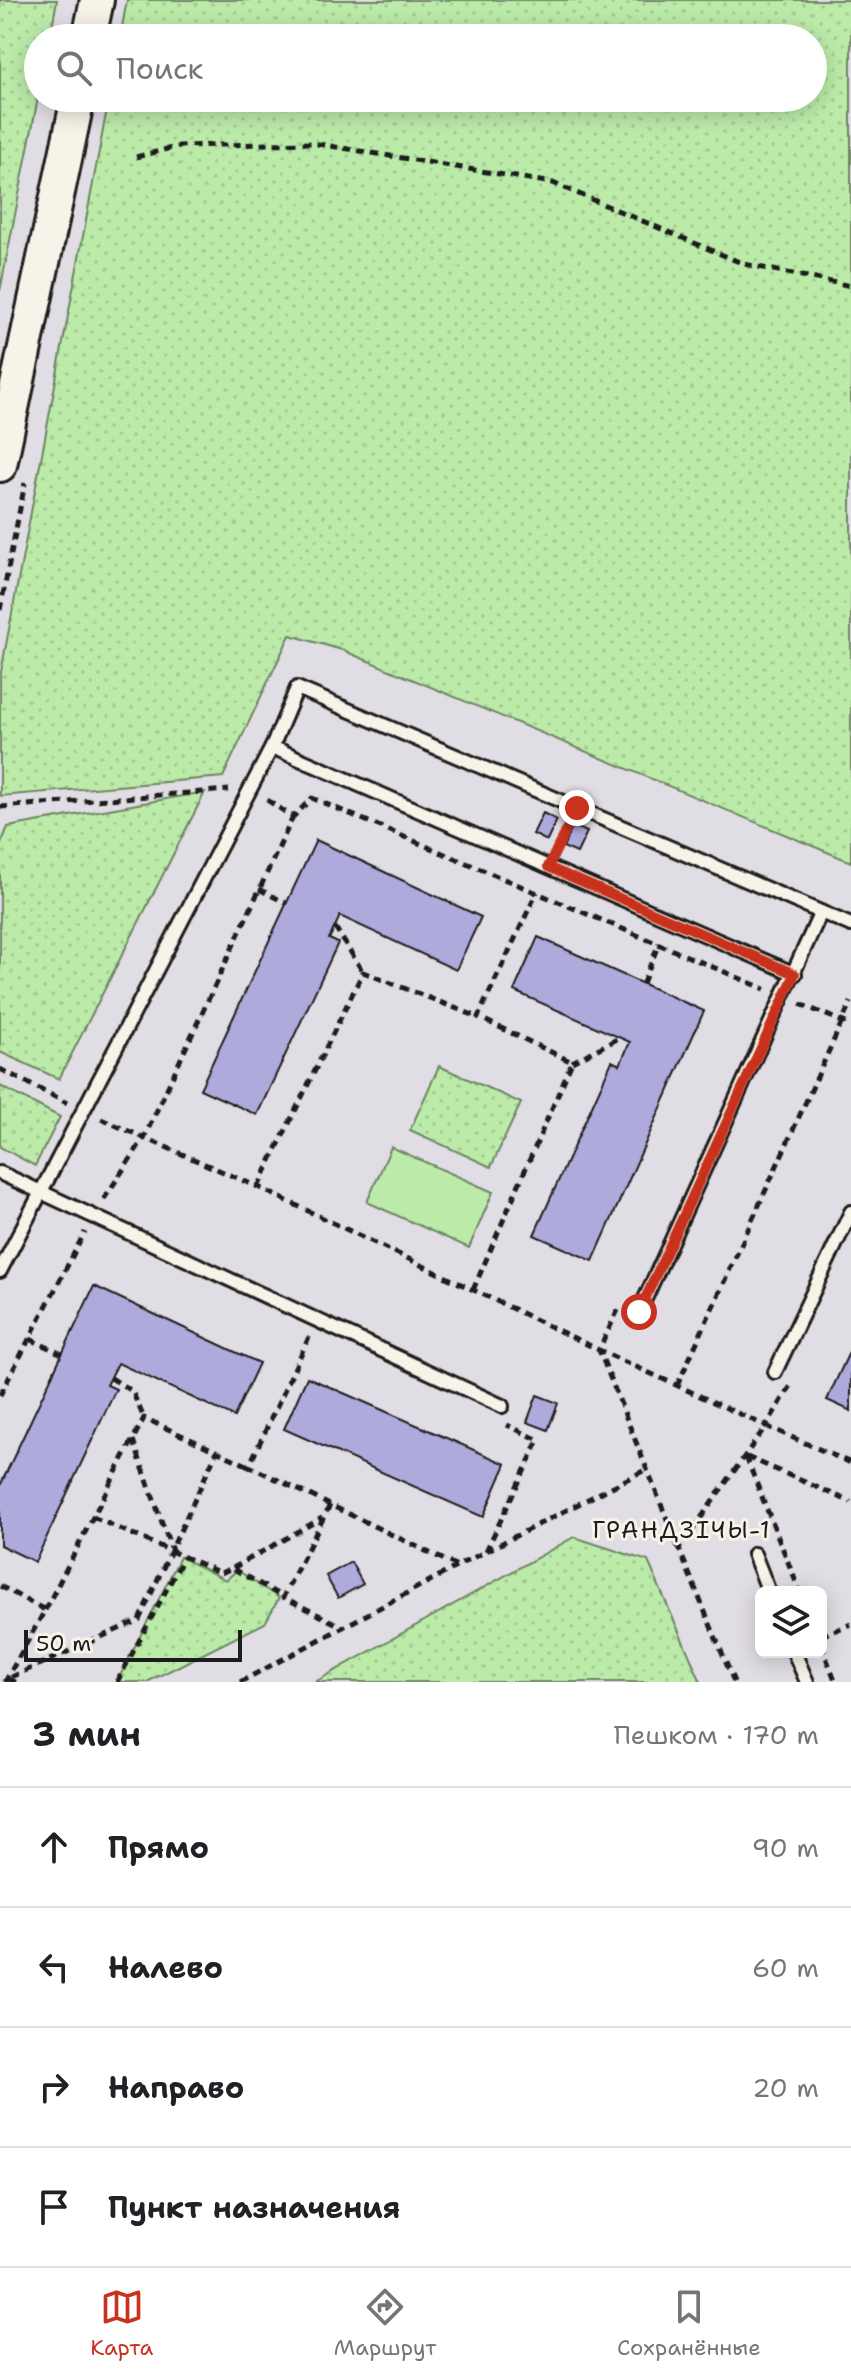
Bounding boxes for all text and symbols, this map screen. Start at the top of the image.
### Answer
search box [24,24,827,112]
icon: search [52,46,96,90]
text: Поиск [116,48,204,89]
route end [559,790,595,826]
route start [621,1294,657,1330]
district label: ГРАНДЗІЧЫ-1 [592,1514,772,1546]
map controls [755,1586,827,1658]
button: layers [755,1586,827,1658]
scale bar [24,1626,242,1662]
text: 50 m [36,1629,91,1658]
text: 3 мин [32,1711,141,1757]
text: Пешком · 170 m [614,1717,819,1752]
icon: ahead [32,1825,76,1869]
text: Прямо [108,1827,209,1868]
text: 90 m [752,1830,819,1865]
icon: left [32,1945,76,1989]
text: Налево [108,1947,223,1988]
text: 60 m [752,1950,819,1985]
icon: right [32,2065,76,2109]
text: Направо [108,2067,244,2108]
text: 20 m [752,2070,819,2105]
icon: arrive [32,2185,76,2229]
text: Пункт назначения [108,2187,400,2228]
tab: Карта [90,2285,153,2362]
tab: Маршрут [334,2285,436,2362]
tab: Сохранённые [617,2285,761,2362]

